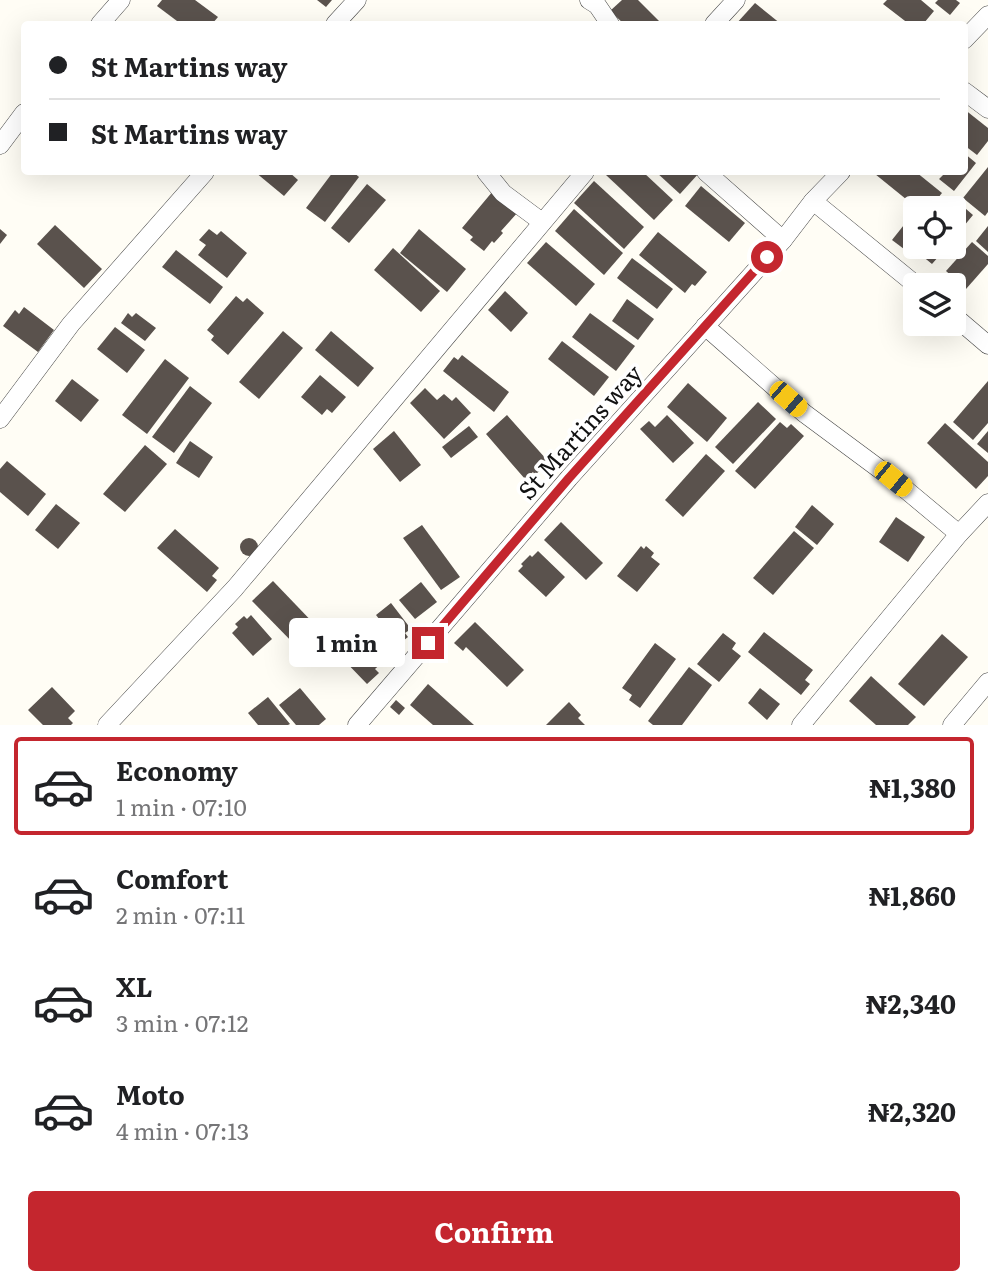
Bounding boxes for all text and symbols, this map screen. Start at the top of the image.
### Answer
text: St Martins way [91,46,287,85]
text: St Martins way [91,113,287,152]
map controls [903,196,966,336]
button: locate [903,196,966,259]
route start [751,241,783,273]
button: layers [903,273,966,336]
street label: St Martins way [509,356,649,506]
car [766,377,811,421]
car [871,458,916,500]
callout: 1 min [288,618,404,668]
text: 1 min [316,625,378,659]
route end [412,627,444,659]
text: Economy [116,750,238,789]
icon: car [32,755,95,818]
text: ₦1,380 [869,767,956,806]
text: 1 min · 07:10 [116,789,247,823]
text: Comfort [116,858,228,897]
icon: car [32,863,95,926]
text: ₦1,860 [868,875,956,914]
text: 2 min · 07:11 [116,897,245,931]
text: XL [116,966,153,1005]
icon: car [32,971,95,1034]
text: ₦2,340 [866,983,956,1022]
text: 3 min · 07:12 [116,1005,248,1039]
text: Moto [116,1074,185,1113]
icon: car [32,1079,95,1142]
text: ₦2,320 [868,1091,956,1130]
text: 4 min · 07:13 [116,1113,249,1147]
button: Confirm [28,1191,960,1271]

